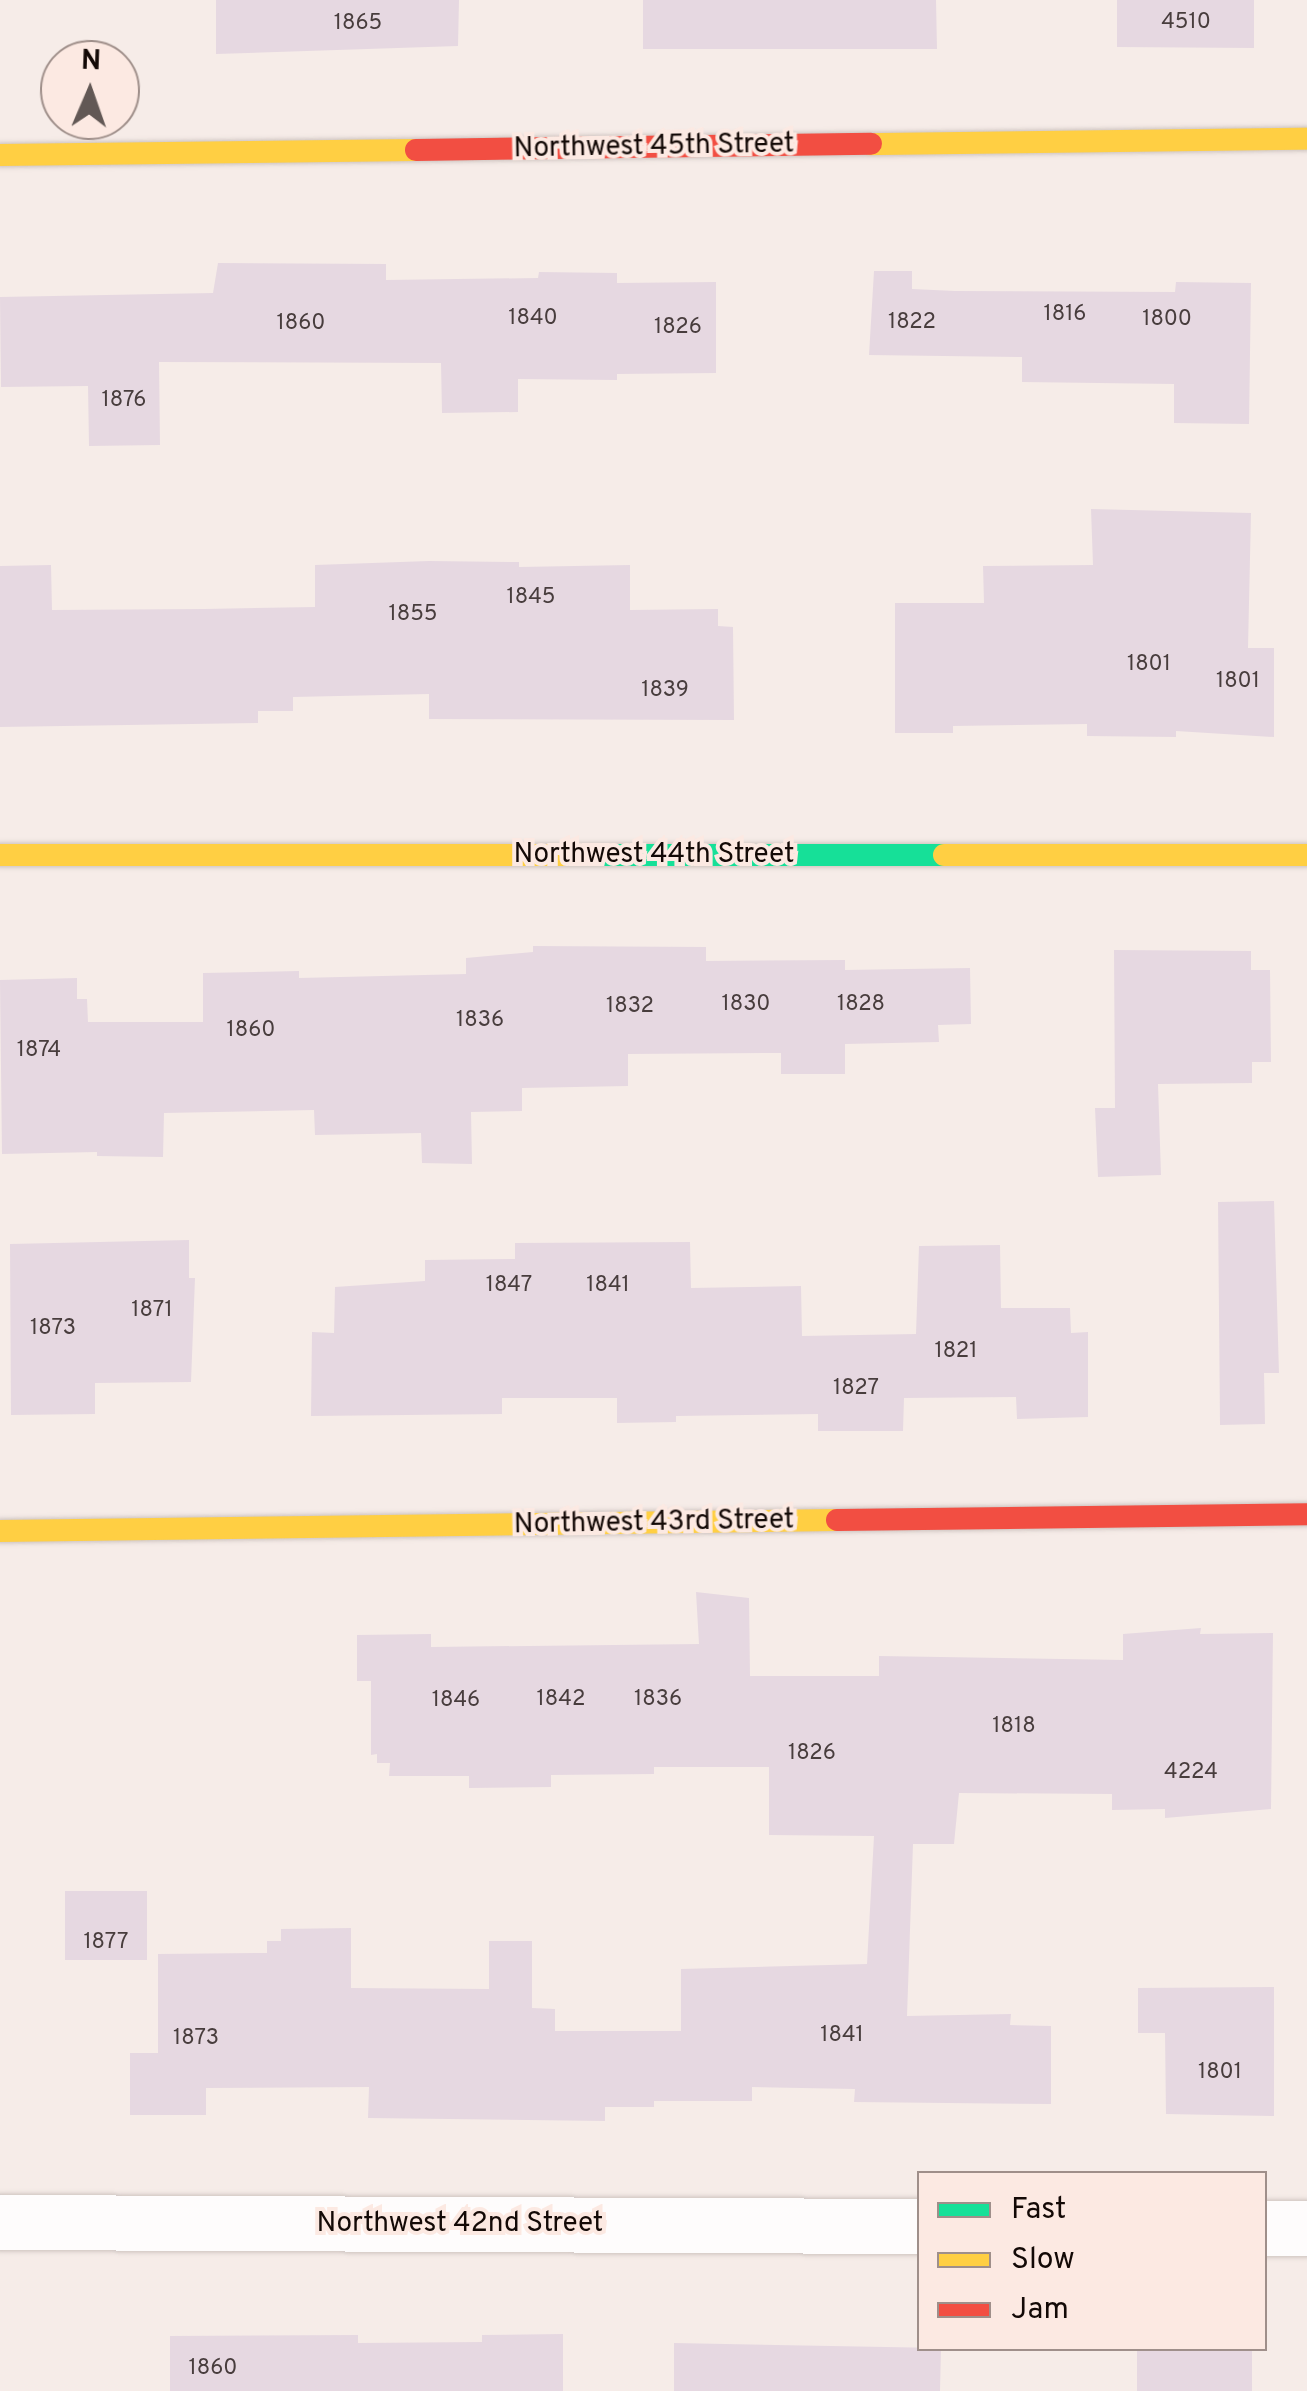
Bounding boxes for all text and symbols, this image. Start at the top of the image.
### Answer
house number: 4510 [1161,10,1211,36]
house number: 1865 [334,11,382,37]
north arrow [40,40,140,140]
text: N [80,44,102,80]
street label: Northwest 45th Street [513,128,795,166]
house number: 1816 [1044,302,1086,328]
house number: 1840 [508,306,558,332]
house number: 1800 [1142,307,1192,333]
house number: 1822 [888,310,936,336]
house number: 1860 [277,311,325,337]
house number: 1826 [654,315,702,341]
house number: 1876 [102,388,146,414]
house number: 1845 [507,585,555,611]
house number: 1855 [389,602,437,628]
house number: 1801 [1127,652,1171,678]
house number: 1801 [1216,669,1260,695]
house number: 1839 [641,678,689,704]
street label: Northwest 44th Street [514,838,794,872]
house number: 1830 [722,992,770,1018]
house number: 1828 [837,992,885,1018]
house number: 1832 [606,994,654,1020]
house number: 1836 [456,1008,504,1034]
house number: 1860 [227,1018,275,1044]
house number: 1874 [17,1038,61,1064]
house number: 1847 [486,1273,532,1299]
house number: 1841 [586,1273,630,1299]
house number: 1871 [131,1298,173,1324]
house number: 1873 [30,1316,76,1342]
house number: 1821 [935,1339,977,1365]
house number: 1827 [833,1376,879,1402]
street label: Northwest 43rd Street [513,1504,795,1542]
house number: 1842 [537,1687,585,1713]
house number: 1836 [634,1687,682,1713]
house number: 1846 [432,1688,480,1714]
house number: 1818 [992,1714,1036,1740]
house number: 1826 [788,1741,836,1767]
house number: 4224 [1164,1760,1218,1786]
house number: 1877 [83,1930,129,1956]
house number: 1841 [820,2023,864,2049]
house number: 1873 [173,2026,219,2052]
house number: 1801 [1198,2060,1242,2086]
legend [917,2171,1267,2351]
text: Fast [1011,2192,1066,2229]
street label: Northwest 42nd Street [317,2207,603,2241]
text: Slow [1011,2242,1075,2279]
text: Jam [1011,2292,1069,2329]
house number: 1860 [189,2356,237,2382]

